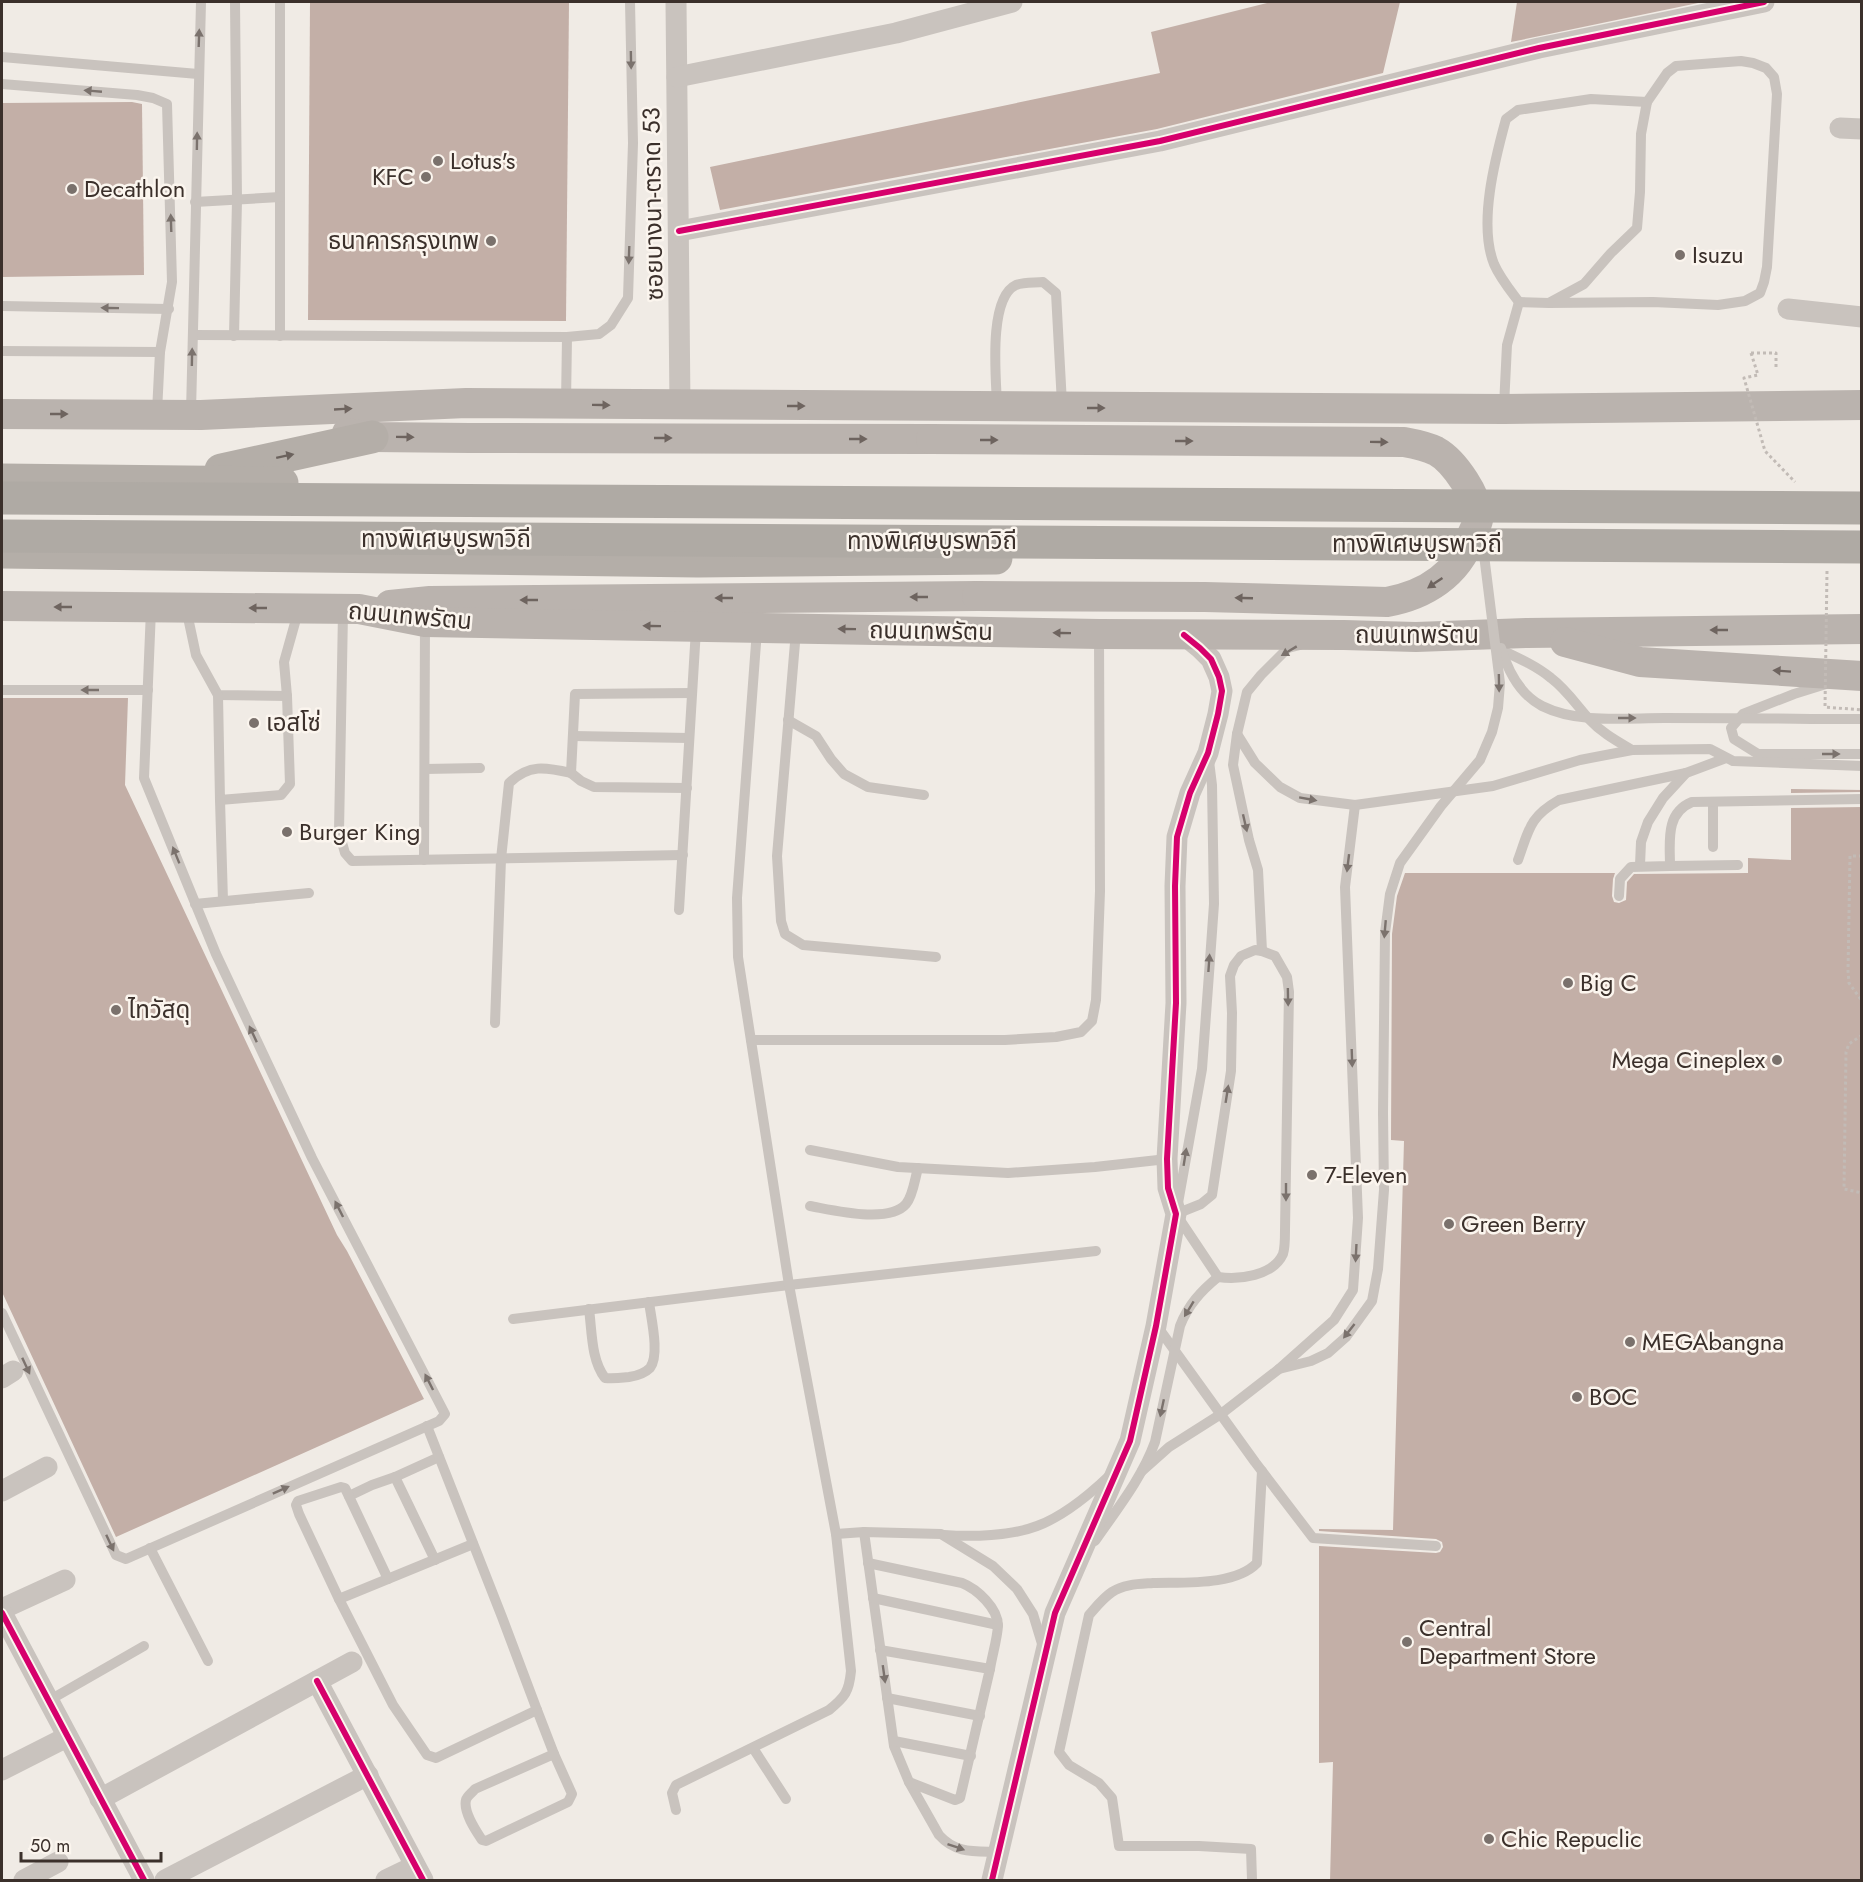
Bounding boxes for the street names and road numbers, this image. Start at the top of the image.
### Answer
street label: ซอยบางนา-ตราด 53 [633,107,672,301]
street label: ทางพิเศษบูรพาวิถี [361,521,531,556]
street label: ทางพิเศษบูรพาวิถี [847,523,1017,558]
street label: ทางพิเศษบูรพาวิถี [1332,526,1502,561]
street label: ถนนเทพรัตน [347,593,473,638]
street label: ถนนเทพรัตน [869,612,993,649]
street label: ถนนเทพรัตน [1355,617,1479,652]

